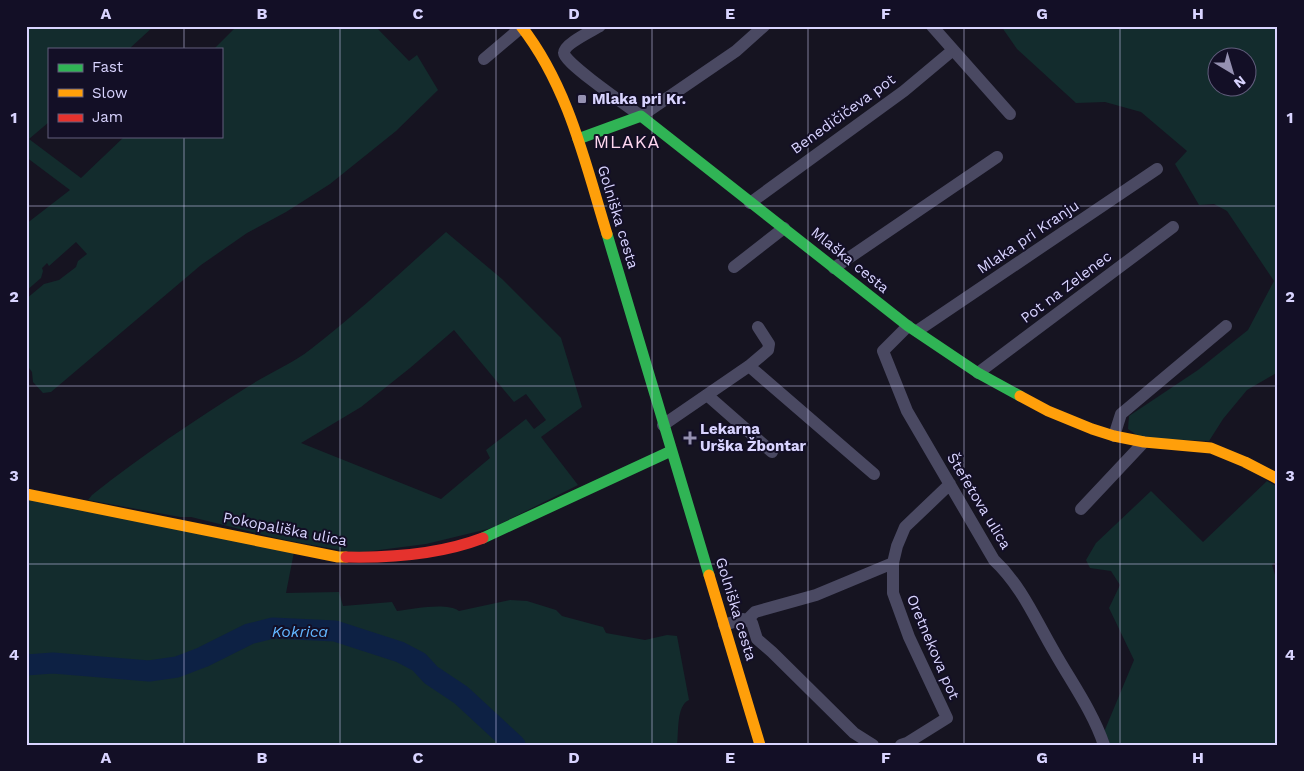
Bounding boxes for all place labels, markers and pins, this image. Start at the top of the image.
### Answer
place label: Mlaka pri Kr. [592,90,686,108]
marker: Mlaka pri Kr. [576,93,588,105]
place label: Lekarna Urška Žbontar [700,420,807,455]
marker: Lekarna Urška Žbontar [684,432,696,444]

